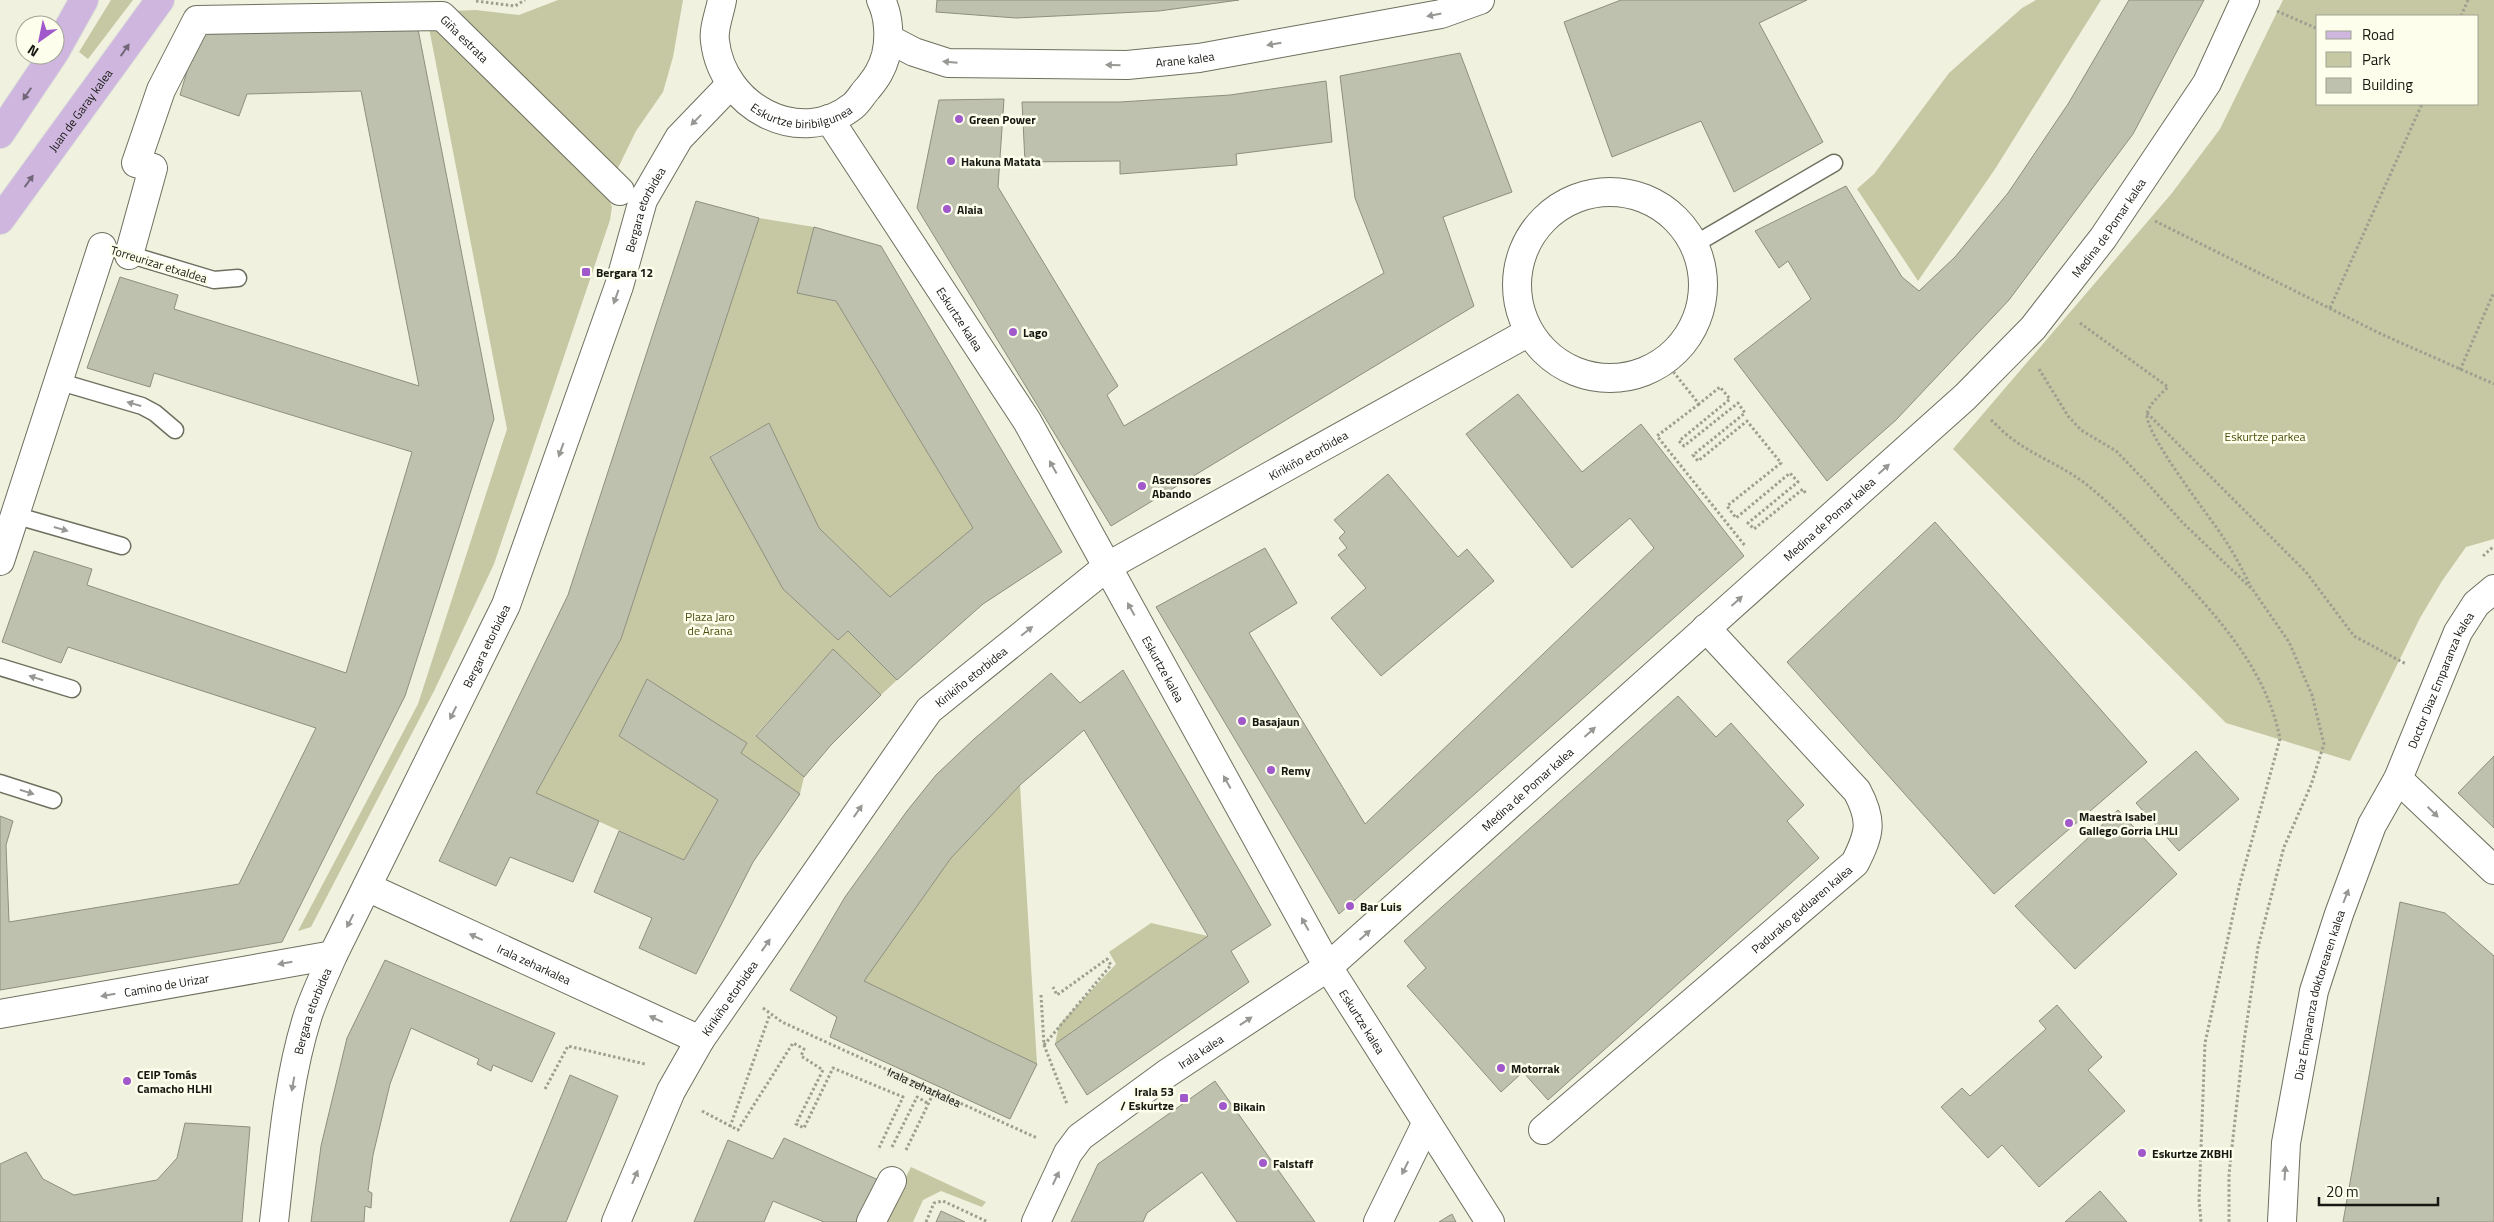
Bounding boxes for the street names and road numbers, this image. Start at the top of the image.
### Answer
street label: Giña estrata [436,10,493,67]
street label: Arane kalea [1154,46,1216,72]
street label: Juan de Garay kalea [43,65,117,155]
street label: Eskurtze biribilgunea [749,96,855,110]
street label: Bergara etorbidea [619,163,670,254]
street label: Medina de Pomar kalea [2066,174,2150,281]
street label: Torreurizar etxaldea [108,240,210,288]
street label: Eskurtze kalea [932,283,988,355]
street label: Kirikiño etorbidea [1265,425,1351,485]
street label: Medina de Pomar kalea [1779,472,1879,565]
street label: Bergara etorbidea [457,601,514,691]
street label: Doctor Diaz Emparanza kalea [2402,608,2478,751]
street label: Eskurtze kalea [1138,632,1190,705]
street label: Kirikiño etorbidea [930,641,1011,711]
street label: Medina de Pomar kalea [1477,742,1577,835]
street label: Padurako guduaren kalea [1747,860,1856,958]
street label: Diaz Emparanza doktorearen kalea [2288,907,2349,1082]
street label: Irala zeharkalea [494,939,574,989]
street label: Kirikiño etorbidea [696,956,762,1040]
street label: Bergara etorbidea [288,965,336,1056]
street label: Camino de Urizar [122,968,210,1001]
street label: Eskurtze kalea [1335,985,1390,1057]
street label: Irala kalea [1174,1029,1227,1073]
street label: Irala zeharkalea [884,1062,964,1112]

